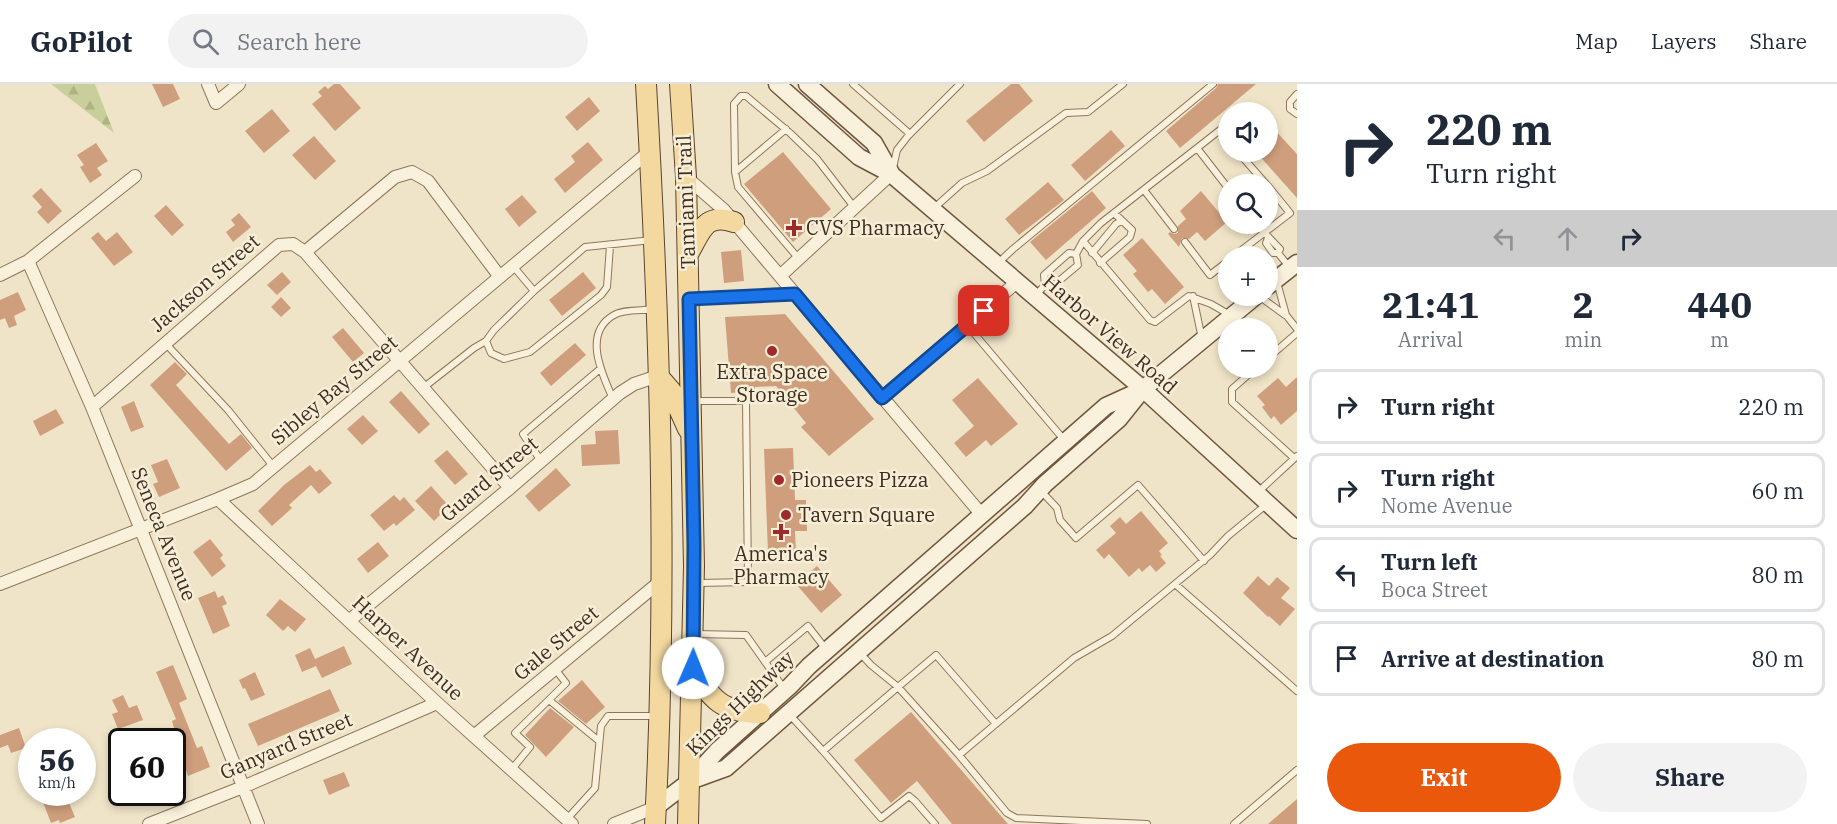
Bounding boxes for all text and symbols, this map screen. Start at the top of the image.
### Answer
search box [168,14,588,68]
text: GoPilot [30,23,132,60]
icon: search [189,25,222,58]
text: Search here [237,27,361,56]
text: Map [1575,27,1618,55]
text: Layers [1651,27,1717,55]
text: Share [1750,27,1807,55]
map controls [1218,102,1278,378]
button: sound [1218,102,1278,162]
text: 220 m [1426,102,1552,157]
icon: right [1327,108,1405,186]
street label: Tamiami Trail [670,134,701,270]
text: Turn right [1426,155,1557,190]
button: search [1218,174,1278,234]
place label: CVS Pharmacy [806,214,945,241]
marker: CVS Pharmacy [787,221,801,235]
icon: left [1488,222,1521,255]
icon: ahead [1551,222,1584,255]
icon: right [1614,222,1647,255]
street label: Jackson Street [144,228,265,338]
button: + [1218,246,1278,306]
street label: Harbor View Road [1037,268,1183,400]
text: 21:41 [1382,281,1479,328]
text: 2 [1572,281,1594,328]
text: 440 [1687,281,1752,328]
pin [958,285,1009,336]
icon: arrive [967,294,1000,327]
button: − [1218,318,1278,378]
text: Arrival [1398,326,1463,353]
text: min [1564,326,1602,353]
text: m [1710,326,1729,353]
street label: Sibley Bay Street [265,329,403,451]
marker: Extra Space Storage [765,344,779,358]
place label: Extra Space Storage [716,358,828,408]
icon: right [1330,390,1363,423]
text: Turn right [1381,392,1495,421]
text: 220 m [1738,392,1804,421]
street label: Guard Street [434,430,543,527]
street label: Seneca Avenue [125,463,204,605]
text: Turn right [1381,463,1495,492]
place label: Pioneers Pizza [791,466,929,493]
marker: Pioneers Pizza [772,473,786,487]
icon: right [1330,474,1363,507]
text: 60 m [1752,476,1804,505]
text: Nome Avenue [1381,492,1512,519]
place label: Tavern Square [798,501,935,528]
marker: Tavern Square [779,508,793,522]
marker: America's Pharmacy [774,525,788,539]
place label: America's Pharmacy [733,540,829,590]
text: Turn left [1381,547,1477,576]
icon: left [1330,558,1363,591]
text: 80 m [1752,560,1804,589]
text: Boca Street [1381,576,1488,603]
street label: Harper Avenue [347,589,470,706]
street label: Gale Street [508,599,604,686]
position arrow [661,636,725,700]
icon: arrive [1330,642,1363,675]
street label: Kings Highway [680,644,800,761]
text: Arrive at destination [1381,644,1604,673]
text: 80 m [1752,644,1804,673]
street label: Ganyard Street [216,706,356,786]
speed limit sign: 60 [108,728,186,806]
text: 56 [39,740,75,779]
button: Exit [1327,743,1561,812]
button: Share [1573,743,1807,812]
text: km/h [38,773,76,792]

